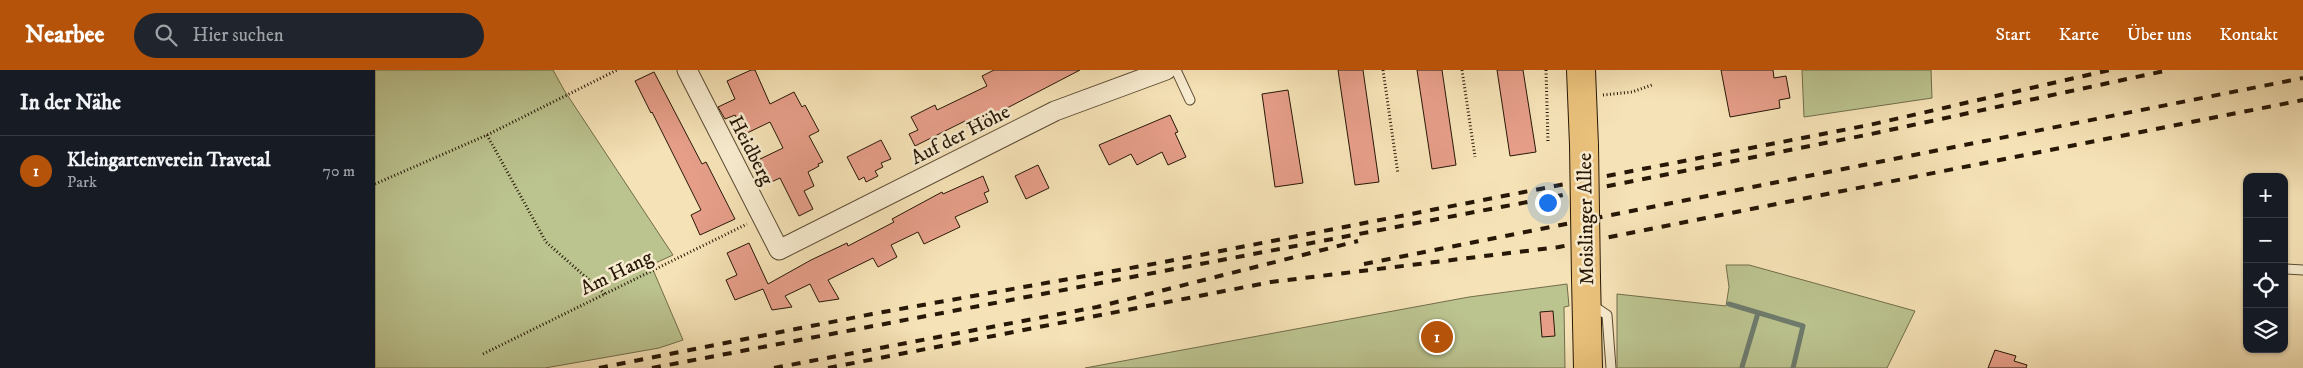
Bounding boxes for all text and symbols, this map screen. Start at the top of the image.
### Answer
search box [134,13,484,58]
text: Nearbee [25,20,104,50]
icon: search [152,21,180,49]
text: Hier suchen [192,24,284,47]
text: Start [1995,24,2031,46]
text: Karte [2059,24,2099,46]
text: Über uns [2127,24,2191,46]
text: Kontakt [2219,24,2278,46]
text: In der Nähe [20,90,121,116]
street label: Auf der Höhe [907,100,1014,171]
street label: Heidberg [723,112,779,190]
text: Kleingartenverein Travetal [67,149,270,172]
street label: Moislinger Allee [1573,153,1600,285]
text: 1 [33,161,39,181]
text: 70 m [323,161,355,181]
text: Park [67,172,97,192]
map controls [2243,173,2288,353]
button: + [2243,173,2288,218]
your location [1535,190,1561,216]
button: − [2243,218,2288,263]
street label: Am Hang [576,245,657,302]
button: locate [2243,263,2288,308]
button: layers [2243,308,2288,353]
pin: 1 [1421,318,1453,356]

